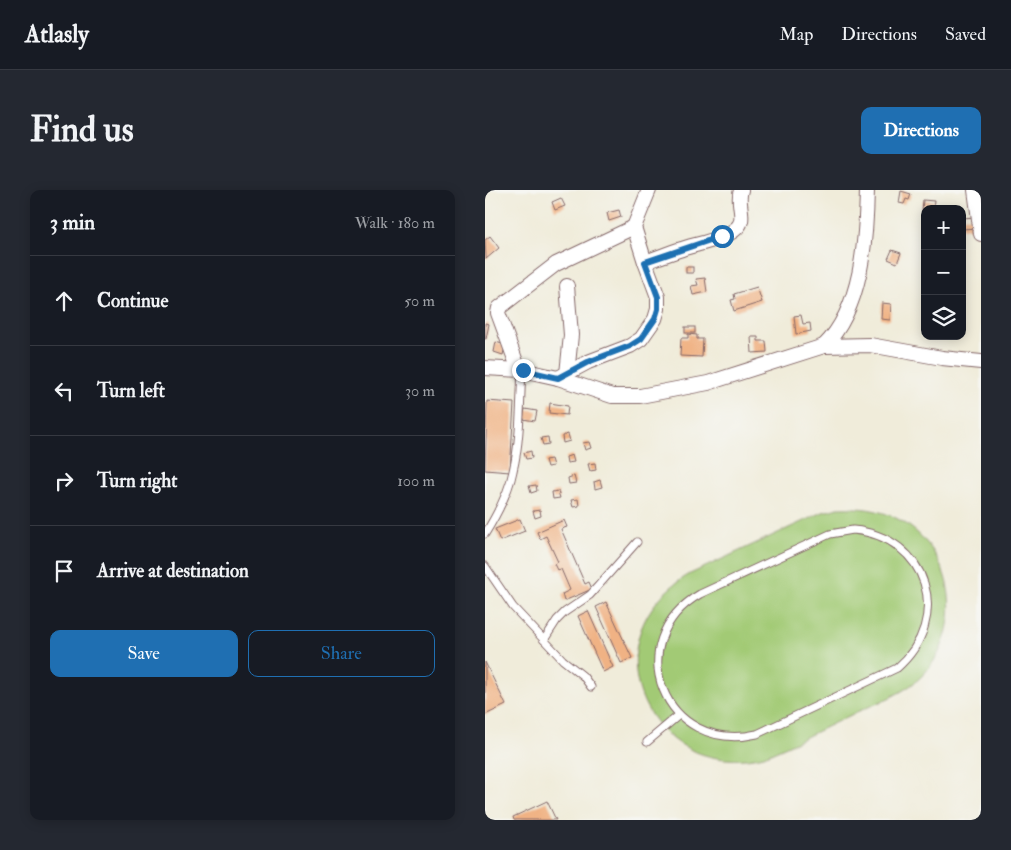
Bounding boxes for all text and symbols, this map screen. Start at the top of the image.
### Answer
text: Atlasly [25,19,89,50]
text: Map [780,23,813,46]
text: Directions [841,23,917,46]
text: Saved [945,23,986,46]
button: Directions [861,107,981,154]
text: Find us [30,108,134,152]
map controls [921,205,966,340]
button: + [921,205,966,250]
text: 3 min [50,209,95,236]
text: Walk · 180 m [355,213,435,233]
route start [711,225,734,248]
button: − [921,250,966,295]
icon: ahead [50,287,78,315]
text: Continue [97,289,168,313]
text: 50 m [404,291,435,311]
button: layers [921,295,966,340]
route end [512,359,535,382]
icon: left [50,377,78,405]
text: Turn left [97,379,165,403]
text: 30 m [405,381,435,401]
icon: right [50,467,78,495]
text: Turn right [97,469,177,493]
text: 100 m [397,471,435,491]
icon: arrive [50,557,78,585]
text: Arrive at destination [97,559,249,583]
button: Save [50,630,238,677]
button: Share [248,630,435,677]

